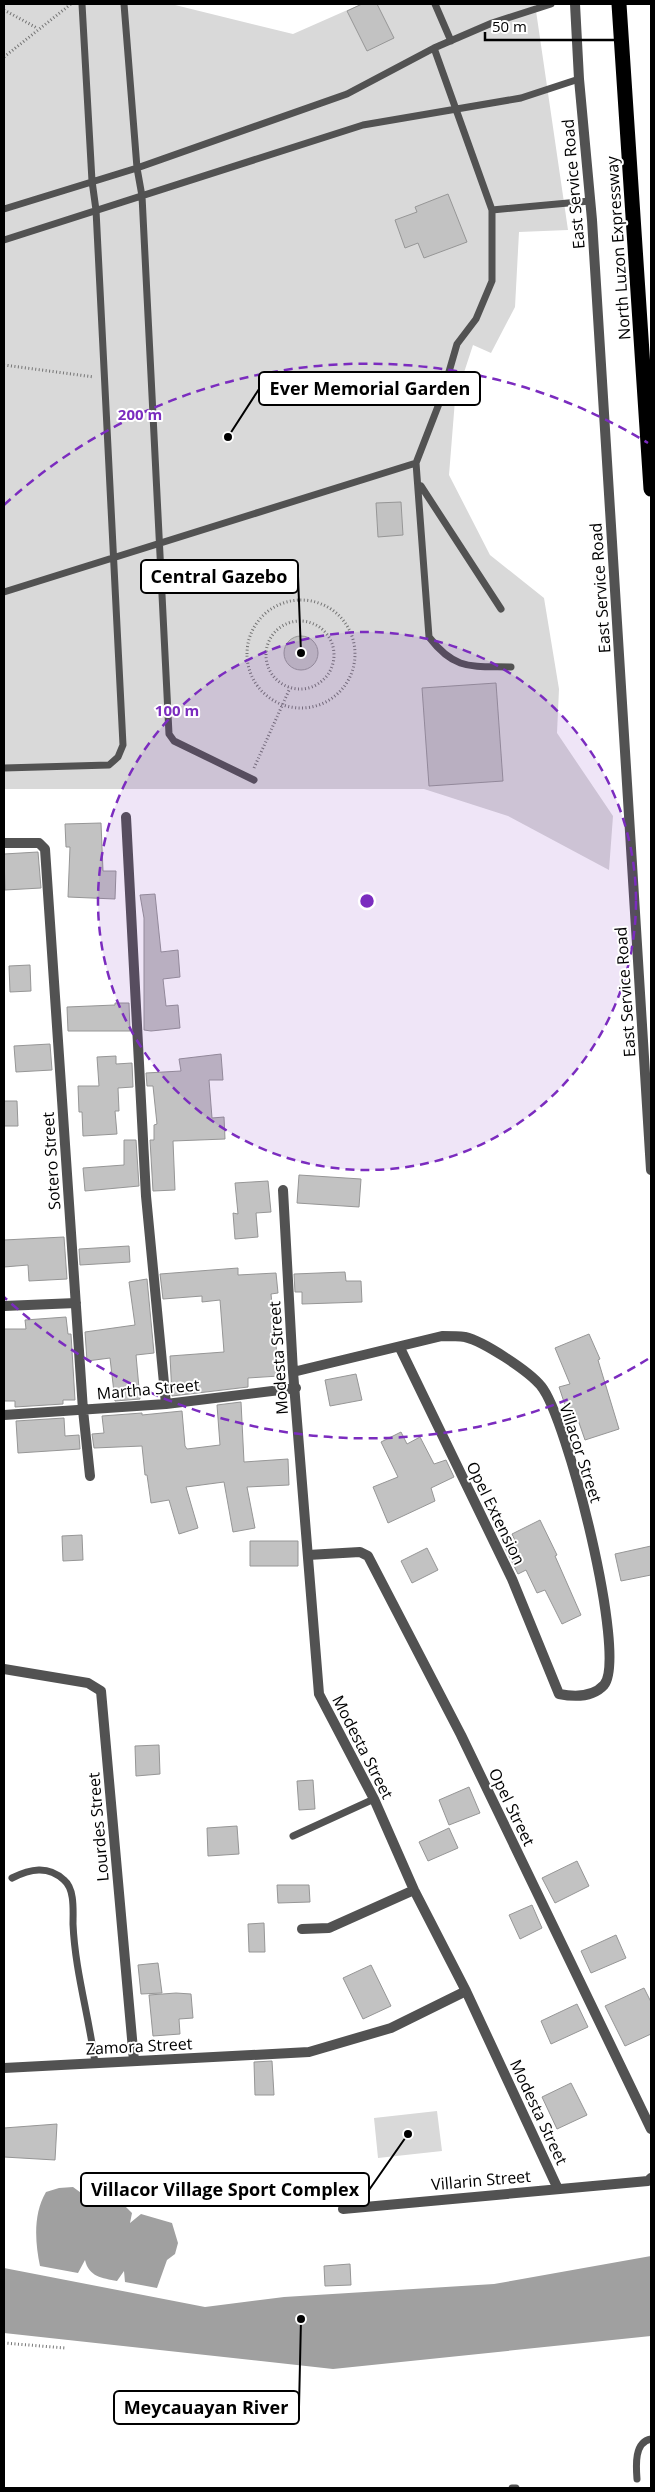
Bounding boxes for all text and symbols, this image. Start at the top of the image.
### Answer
scale bar [485,10,619,42]
text: 50 m [492,16,527,36]
street label: East Service Road [556,118,590,250]
street label: North Luzon Expressway [601,154,635,341]
callout: Ever Memorial Garden [259,372,480,405]
text: Ever Memorial Garden [270,376,470,400]
text: 200 m [118,404,162,424]
street label: East Service Road [584,522,616,654]
callout: Central Gazebo [141,560,298,593]
text: Central Gazebo [151,564,287,588]
text: 100 m [155,700,199,720]
centre of rings [358,892,376,910]
street label: East Service Road [609,926,641,1058]
street label: Sotero Street [37,1111,65,1211]
street label: Modesta Street [263,1300,293,1416]
street label: Martha Street [96,1374,201,1404]
street label: Villacor Street [555,1401,608,1506]
street label: Opel Extension [462,1458,530,1568]
street label: Modesta Street [327,1691,399,1803]
street label: Opel Street [484,1764,540,1850]
street label: Lourdes Street [82,1771,114,1883]
street label: Zamora Street [85,2032,193,2060]
street label: Modesta Street [505,2056,573,2169]
street label: Villarin Street [430,2165,532,2195]
callout: Villacor Village Sport Complex [81,2173,369,2206]
text: Villacor Village Sport Complex [91,2177,360,2201]
callout: Meycauayan River [114,2391,299,2424]
text: Meycauayan River [124,2395,288,2419]

